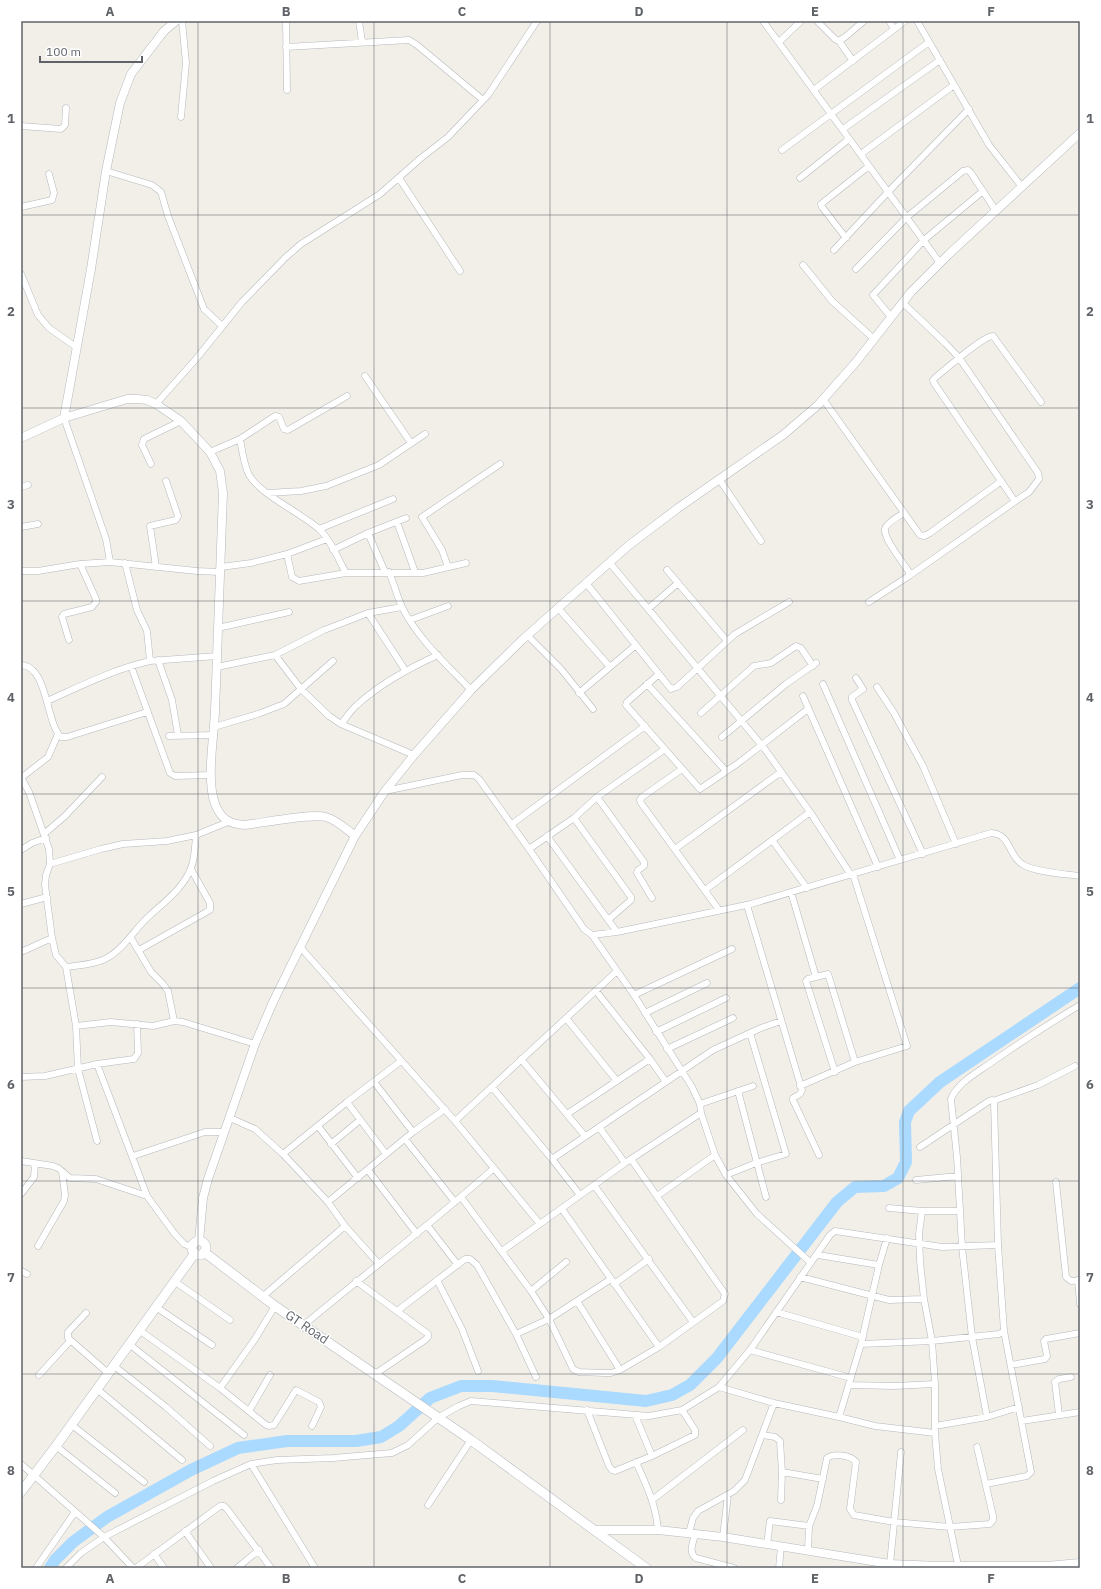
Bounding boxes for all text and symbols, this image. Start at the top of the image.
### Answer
text: A [106,3,115,20]
text: B [282,3,291,20]
text: C [458,3,467,20]
text: D [634,3,644,20]
text: E [811,3,819,20]
text: F [987,3,995,20]
scale bar [40,38,142,64]
text: 100 m [46,44,81,59]
text: 1 [7,110,15,127]
text: 1 [1086,110,1094,127]
text: 2 [7,303,15,320]
text: 2 [1086,303,1094,320]
text: 3 [7,496,15,513]
text: 3 [1086,496,1094,513]
text: 4 [7,689,15,706]
text: 4 [1086,689,1094,706]
text: 5 [7,883,15,900]
text: 5 [1086,883,1094,900]
text: 6 [7,1076,15,1093]
text: 6 [1086,1076,1094,1093]
text: 7 [7,1269,15,1286]
text: 7 [1086,1269,1094,1286]
street label: GT Road [282,1306,332,1348]
text: 8 [7,1462,15,1479]
text: 8 [1086,1462,1094,1479]
text: A [106,1570,115,1587]
text: B [282,1570,291,1587]
text: C [458,1570,467,1587]
text: D [634,1570,644,1587]
text: E [811,1570,819,1587]
text: F [987,1570,995,1587]

